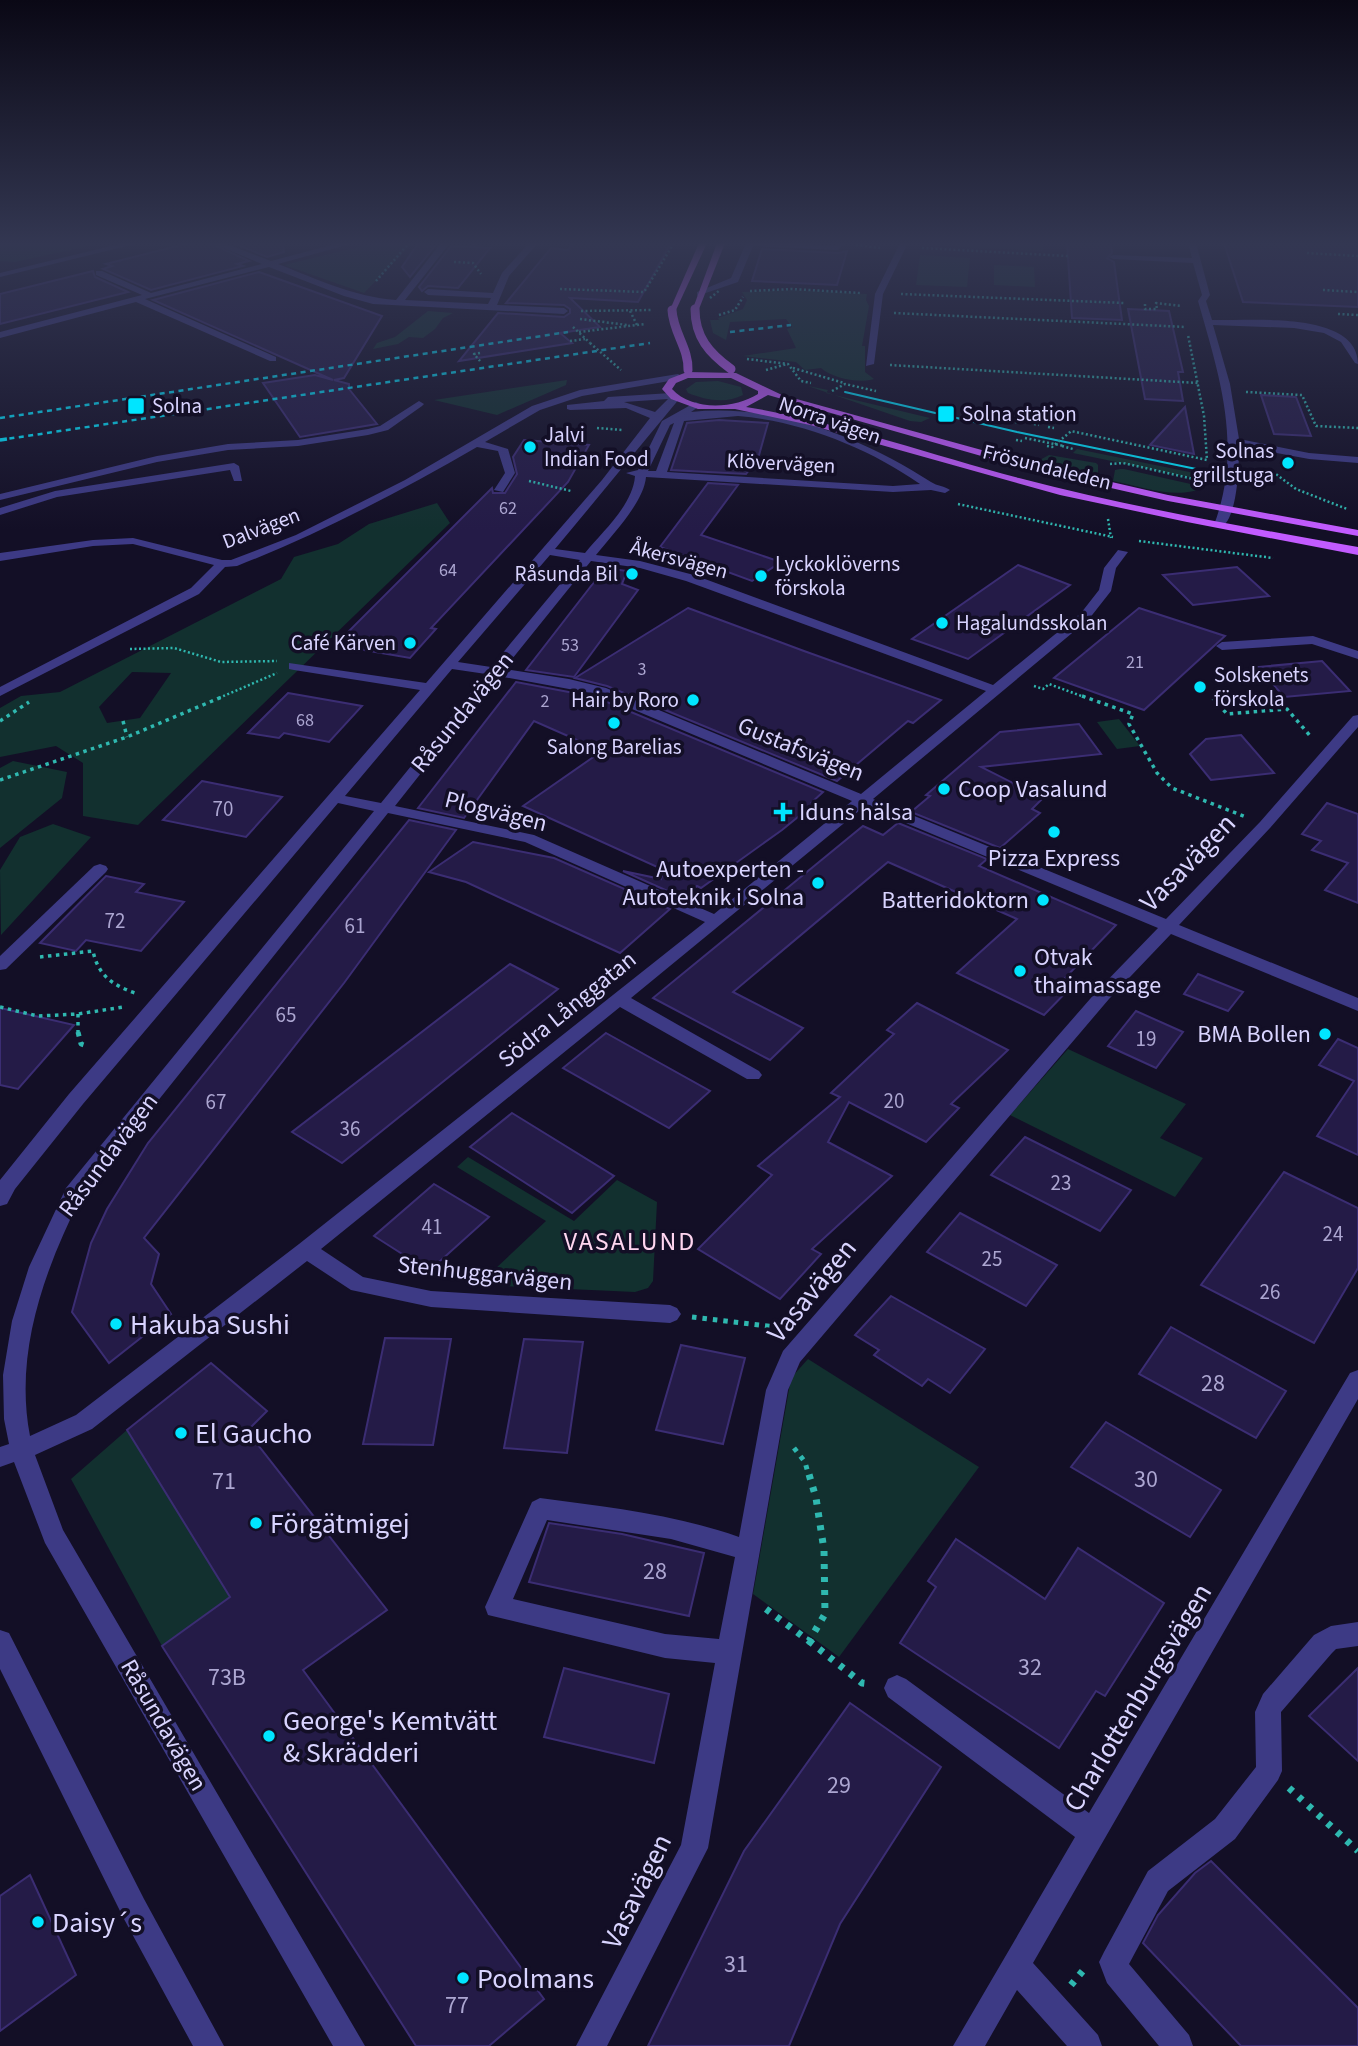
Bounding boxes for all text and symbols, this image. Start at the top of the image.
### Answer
street label: Norra vägen [775,389,885,451]
place label: Solna [152,391,202,421]
marker: Solna [126,396,146,416]
place label: Solna station [962,399,1077,429]
marker: Solna station [936,404,956,424]
place label: Jalvi Indian Food [544,420,649,474]
place label: Solnas grillstuga [1193,436,1274,490]
street label: Frösundaleden [979,437,1115,497]
marker: Jalvi Indian Food [522,439,538,455]
street label: Klövervägen [726,445,836,481]
marker: Solnas grillstuga [1280,455,1296,471]
house number: 62 [499,496,517,521]
street label: Dalvägen [218,499,304,557]
street label: Åkersvägen [627,532,731,586]
place label: Lyckoklöverns förskola [775,549,900,603]
house number: 64 [439,558,457,583]
place label: Råsunda Bil [515,559,618,589]
marker: Råsunda Bil [624,566,640,582]
marker: Lyckoklöverns förskola [753,568,769,584]
place label: Hagalundsskolan [956,608,1107,638]
marker: Hagalundsskolan [934,615,950,631]
place label: Café Kärven [291,628,396,658]
house number: 53 [561,633,579,658]
marker: Café Kärven [402,635,418,651]
street label: Råsundavägen [403,644,522,780]
house number: 21 [1126,650,1144,675]
house number: 3 [638,657,647,682]
place label: Solskenets förskola [1214,660,1309,714]
marker: Solskenets förskola [1192,679,1208,695]
place label: Hair by Roro [571,685,679,715]
house number: 2 [541,689,550,714]
marker: Hair by Roro [685,692,701,708]
house number: 68 [296,708,314,733]
street label: Gustafsvägen [732,708,869,791]
marker: Salong Barelias [606,715,622,731]
place label: Salong Barelias [546,732,682,762]
place label: Coop Vasalund [958,772,1108,807]
marker: Coop Vasalund [936,781,952,797]
street label: Plogvägen [441,782,551,841]
house number: 70 [213,794,233,824]
place label: Iduns hälsa [799,795,913,830]
marker: Iduns hälsa [773,802,793,822]
street label: Vasavägen [1130,804,1245,921]
marker: Pizza Express [1046,824,1062,840]
place label: Pizza Express [988,841,1120,876]
place label: Autoexperten - Autoteknik i Solna [623,852,804,915]
marker: Autoexperten - Autoteknik i Solna [810,875,826,891]
place label: Batteridoktorn [882,883,1029,918]
marker: Batteridoktorn [1035,892,1051,908]
house number: 72 [105,906,125,936]
house number: 61 [345,911,365,941]
place label: Otvak thaimassage [1034,940,1161,1003]
street label: Södra Långgatan [491,943,644,1076]
marker: Otvak thaimassage [1012,963,1028,979]
house number: 65 [276,1000,296,1030]
place label: BMA Bollen [1197,1017,1311,1052]
house number: 19 [1136,1024,1156,1054]
marker: BMA Bollen [1317,1026,1333,1042]
street label: Råsundavägen [50,1086,167,1225]
house number: 20 [884,1086,904,1116]
house number: 67 [206,1087,226,1117]
house number: 36 [340,1114,360,1144]
house number: 23 [1051,1168,1071,1198]
house number: 41 [422,1212,442,1242]
house number: 24 [1323,1219,1343,1249]
district label: VASALUND [564,1223,696,1260]
street label: Vasavägen [757,1230,866,1351]
house number: 25 [982,1244,1002,1274]
street label: Stenhuggarvägen [396,1247,574,1300]
house number: 26 [1260,1277,1280,1307]
place label: Hakuba Sushi [130,1305,290,1345]
marker: Hakuba Sushi [108,1316,124,1332]
house number: 28 [1201,1366,1225,1401]
place label: El Gaucho [195,1414,312,1454]
marker: El Gaucho [173,1425,189,1441]
house number: 30 [1134,1462,1158,1497]
house number: 71 [212,1464,236,1499]
place label: Förgätmigej [270,1504,410,1544]
marker: Förgätmigej [248,1515,264,1531]
house number: 28 [643,1554,667,1589]
street label: Charlottenburgsvägen [1054,1576,1222,1819]
house number: 32 [1018,1650,1042,1685]
street label: Råsundavägen [112,1653,215,1798]
house number: 73B [208,1660,246,1695]
place label: George's Kemtvätt & Skrädderi [283,1701,498,1773]
marker: George's Kemtvätt & Skrädderi [261,1728,277,1744]
house number: 29 [827,1768,851,1803]
street label: Vasavägen [592,1827,682,1956]
place label: Daisy´s [52,1903,142,1943]
marker: Daisy´s [30,1914,46,1930]
house number: 31 [724,1947,748,1982]
place label: Poolmans [477,1959,594,1999]
marker: Poolmans [455,1970,471,1986]
house number: 77 [445,1988,469,2023]

